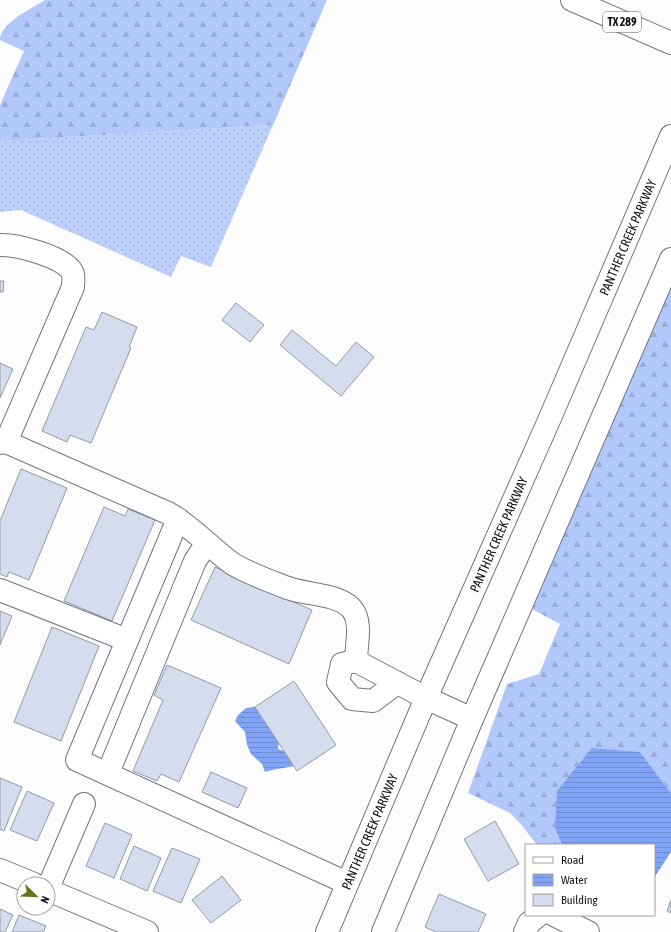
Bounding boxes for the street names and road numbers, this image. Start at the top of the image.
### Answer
road number: TX 289 [603,12,641,32]
street label: PANTHER CREEK PARKWAY [596,177,659,297]
street label: PANTHER CREEK PARKWAY [466,474,531,594]
street label: PANTHER CREEK PARKWAY [338,771,401,892]

